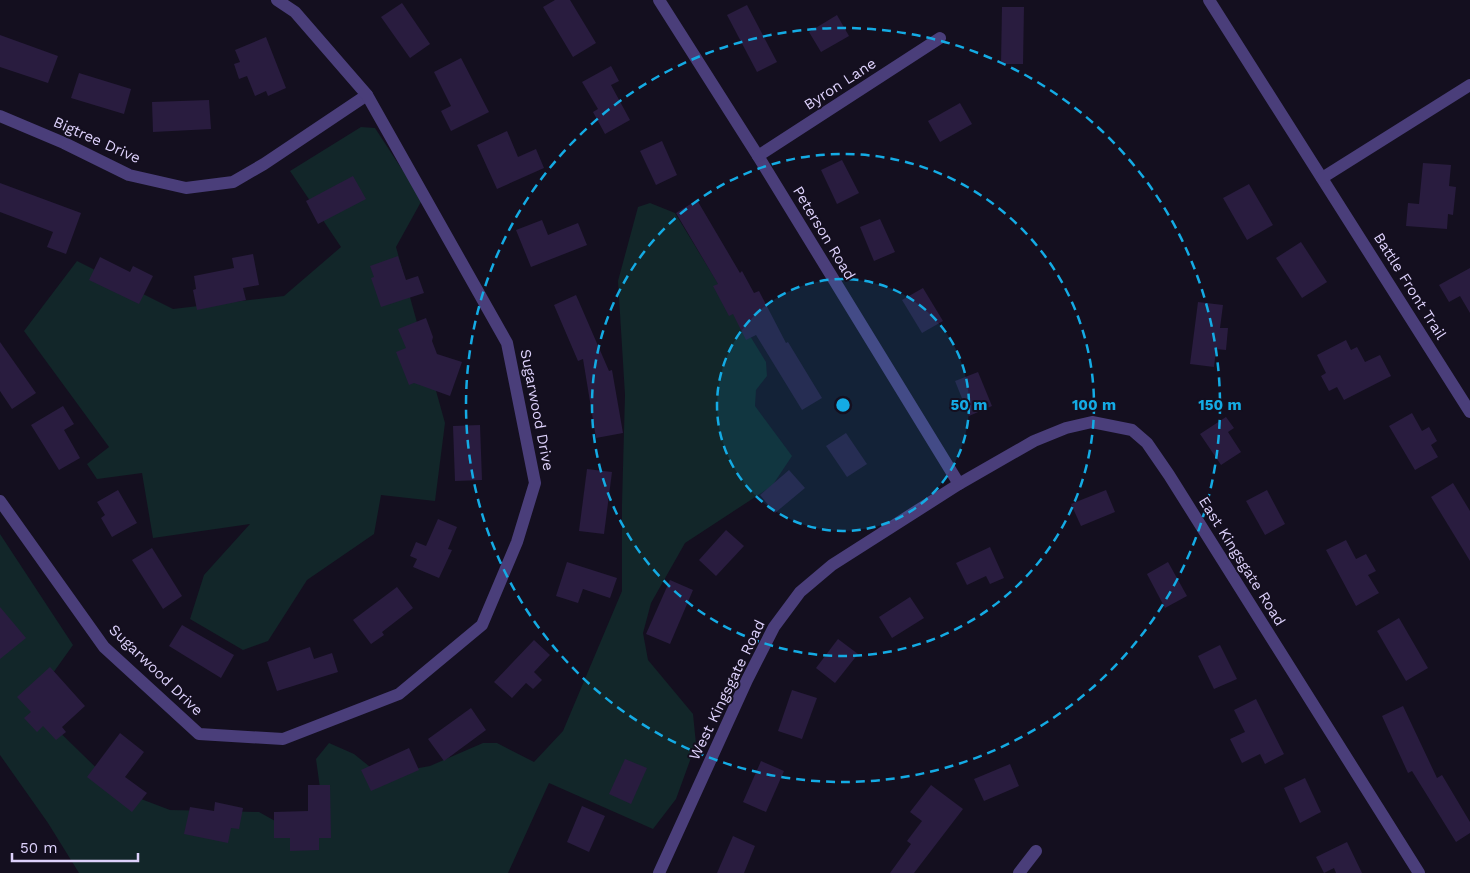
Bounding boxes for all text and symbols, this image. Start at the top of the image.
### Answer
street label: Byron Lane [801,54,879,114]
street label: Bigtree Drive [51,113,143,167]
street label: Peterson Road [789,183,859,283]
street label: Battle Front Trail [1370,229,1450,343]
street label: Sugarwood Drive [516,348,558,472]
centre of rings [834,396,852,414]
text: 50 m [951,396,987,414]
text: 100 m [1072,396,1116,414]
text: 150 m [1198,396,1242,414]
street label: East Kingsgate Road [1195,493,1289,629]
street label: West Kingsgate Road [685,617,769,763]
street label: Sugarwood Drive [105,621,207,719]
scale bar [12,830,139,862]
text: 50 m [20,839,57,857]

